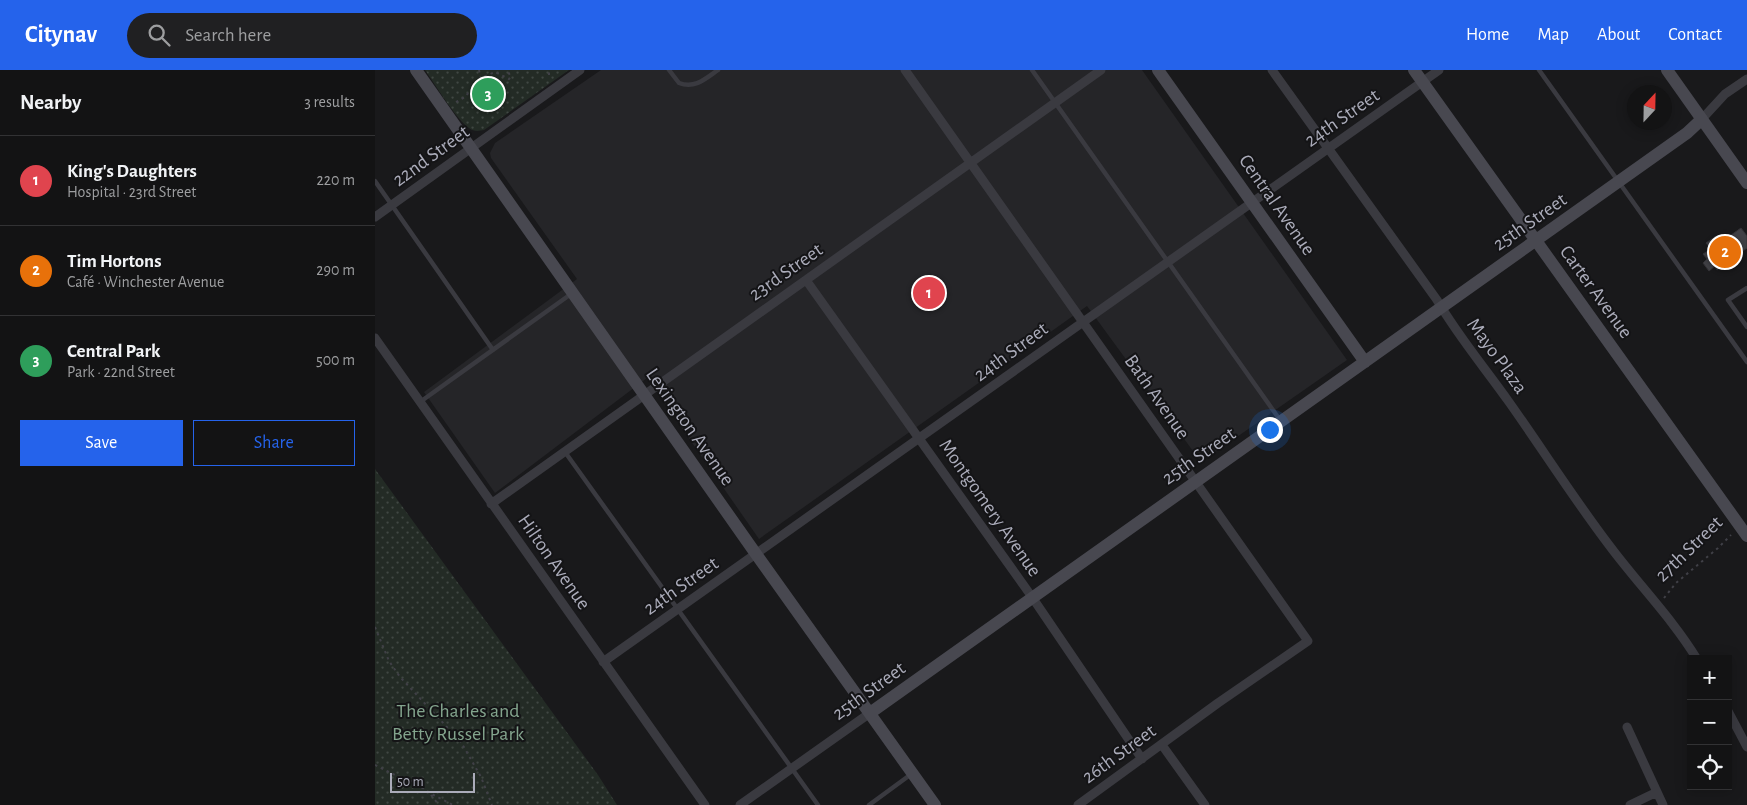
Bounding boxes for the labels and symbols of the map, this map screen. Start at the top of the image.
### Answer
pin: 3 [472,75,504,113]
street label: 24th Street [1301,85,1383,151]
north arrow [1627,85,1672,130]
street label: 22nd Street [389,121,473,190]
street label: Central Avenue [1235,151,1319,259]
street label: 25th Street [1490,189,1571,254]
pin: 2 [1709,233,1741,271]
street label: 23rd Street [746,239,827,304]
street label: Carter Avenue [1556,242,1636,342]
pin: 1 [913,274,945,312]
street label: Mayo Plaza [1463,315,1531,397]
street label: 24th Street [970,318,1052,385]
street label: Bath Avenue [1121,351,1193,443]
street label: Lexington Avenue [642,365,738,489]
your location [1257,417,1283,443]
street label: 25th Street [1159,423,1240,488]
street label: Montgomery Avenue [935,436,1045,580]
street label: Hilton Avenue [514,511,594,613]
street label: 27th Street [1652,512,1727,586]
street label: 24th Street [640,553,722,619]
street label: 25th Street [829,658,910,724]
park label: The Charles and Betty Russel Park [392,701,524,744]
street label: 26th Street [1078,720,1160,787]
scale bar [390,770,475,793]

